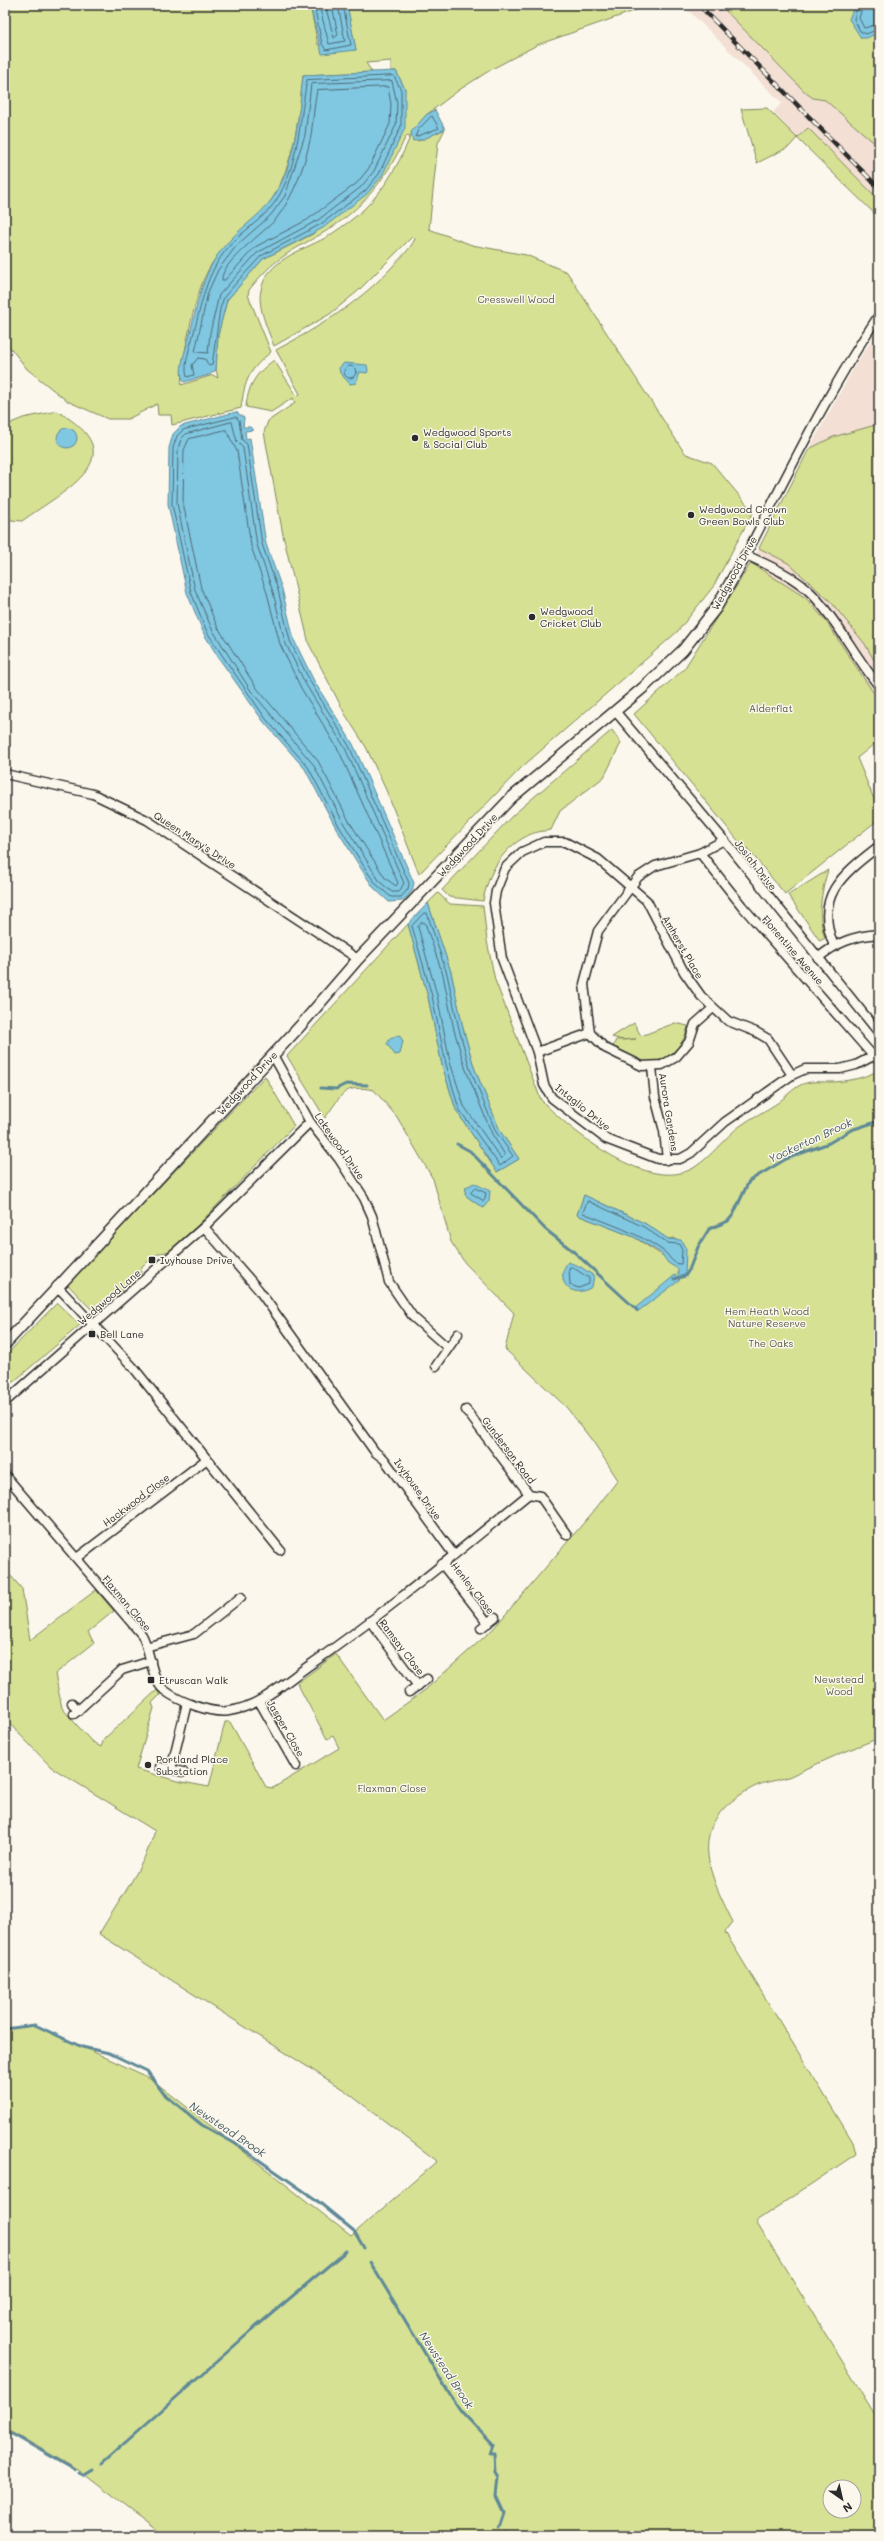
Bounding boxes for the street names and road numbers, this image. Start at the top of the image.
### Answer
street label: Wedgwood Drive [708,533,760,613]
street label: Queen Mary's Drive [151,808,239,872]
street label: Wedgwood Drive [434,810,500,880]
street label: Josiah Drive [732,837,780,893]
street label: Florentine Avenue [759,912,827,988]
street label: Amherst Place [659,913,707,981]
street label: Wedgwood Drive [214,1048,280,1118]
street label: Aurora Gardens [656,1072,682,1152]
street label: Intaglio Drive [552,1080,614,1134]
street label: Lakewood Drive [312,1110,368,1182]
street label: Wedgwood Lane [74,1266,144,1328]
street label: Gunderson Road [479,1414,539,1486]
street label: Ivyhouse Drive [391,1456,445,1522]
street label: Hackwood Close [100,1470,172,1530]
street label: Henley Close [448,1559,498,1617]
street label: Flaxman Close [99,1572,155,1634]
street label: Ramsay Close [376,1616,428,1678]
street label: Jasper Close [264,1697,308,1759]

